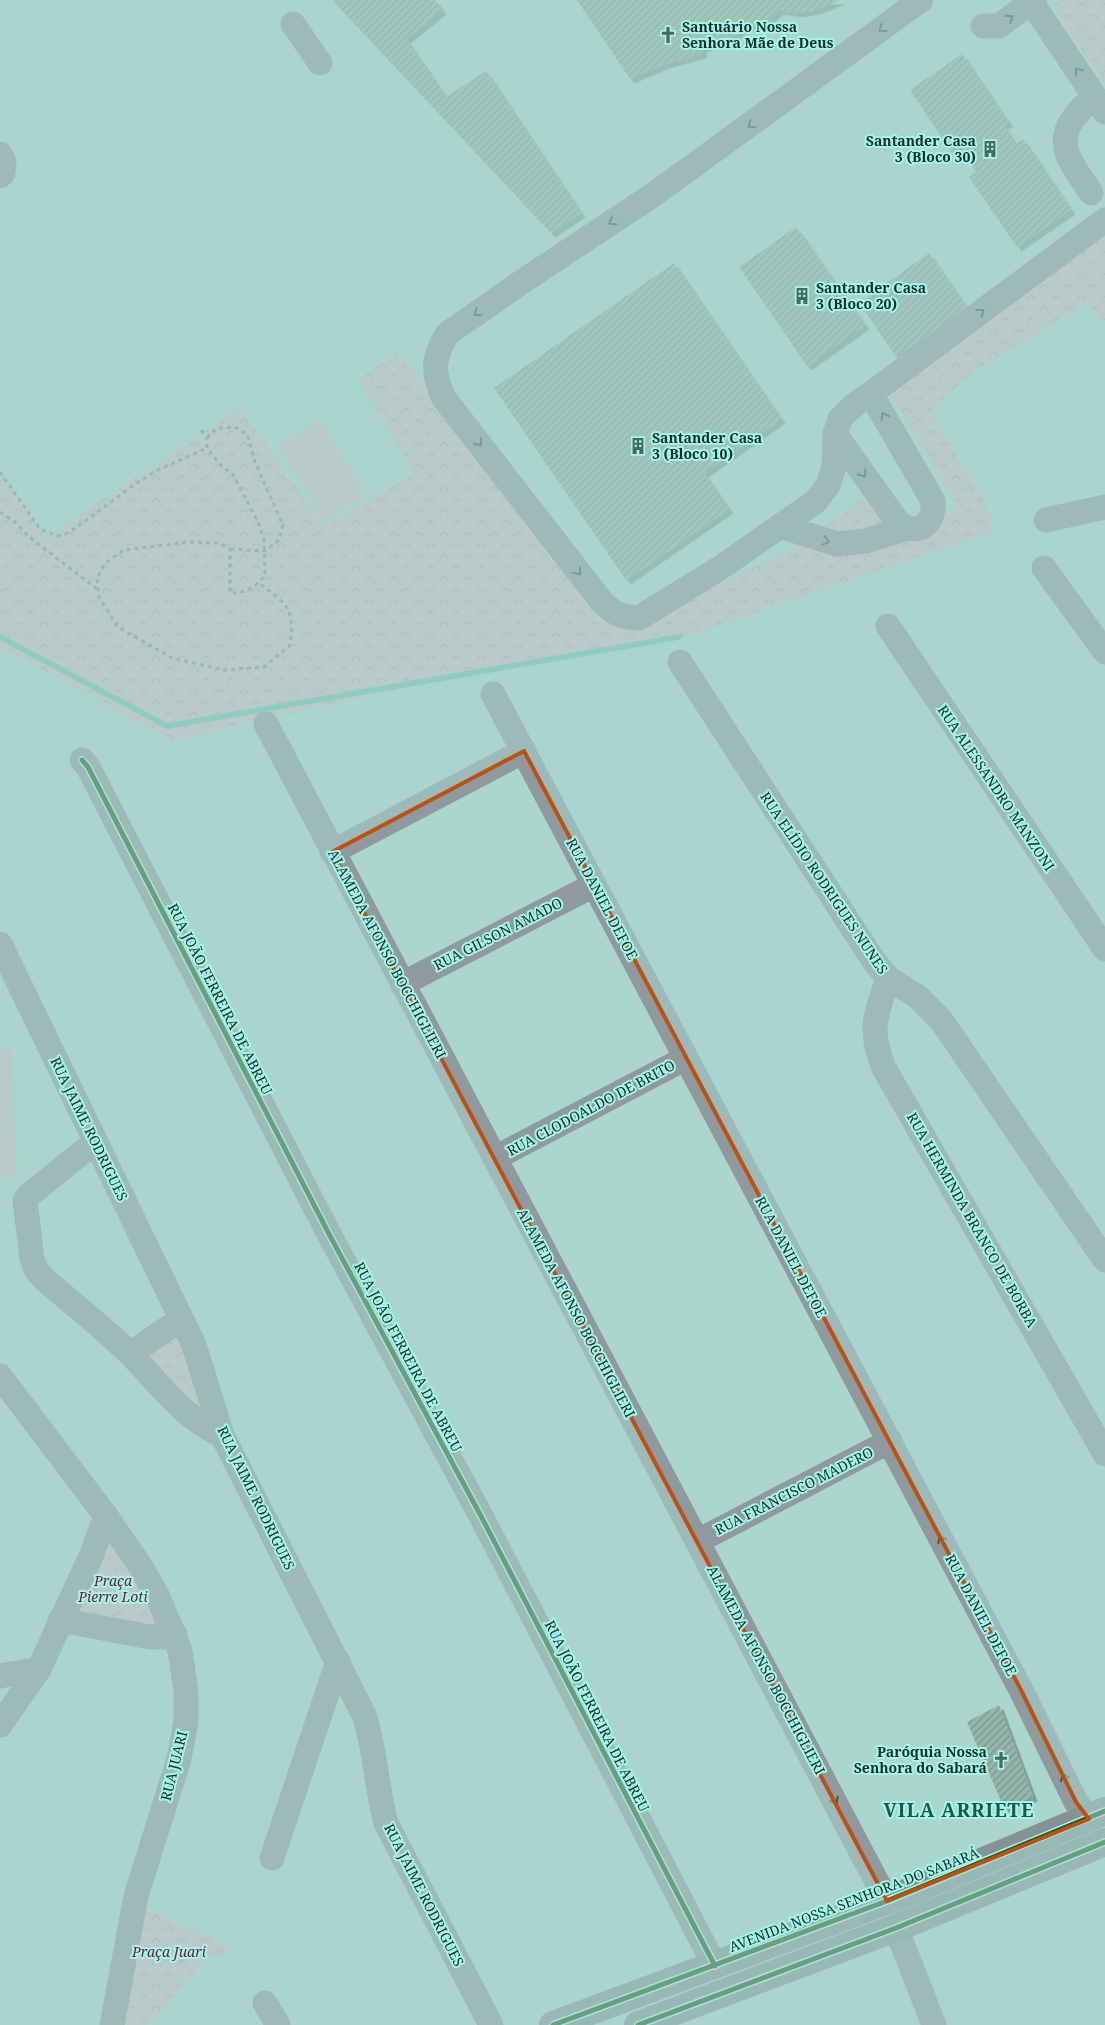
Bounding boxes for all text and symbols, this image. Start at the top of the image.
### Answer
one-way arrow [1004,15,1014,24]
place label: Santuário Nossa Senhora Mãe de Deus [682,17,834,52]
one-way arrow [878,23,888,32]
church icon: Santuário Nossa Senhora Mãe de Deus [658,25,678,45]
one-way arrow [1075,68,1084,77]
one-way arrow [747,119,757,128]
place label: Santander Casa 3 (Bloco 30) [866,131,976,166]
building icon: Santander Casa 3 (Bloco 30) [980,139,1000,159]
one-way arrow [608,216,618,225]
place label: Santander Casa 3 (Bloco 20) [816,278,926,313]
building icon: Santander Casa 3 (Bloco 20) [792,286,812,306]
one-way arrow [473,307,483,316]
one-way arrow [975,309,984,317]
one-way arrow [881,413,891,422]
place label: Santander Casa 3 (Bloco 10) [652,428,762,463]
building icon: Santander Casa 3 (Bloco 10) [628,436,648,456]
one-way arrow [473,437,481,446]
one-way arrow [857,468,866,478]
one-way arrow [822,536,830,546]
one-way arrow [573,566,581,575]
street label: RUA ALESSANDRO MANZONI [934,701,1059,874]
street label: RUA ELÍDIO RODRIGUES NUNES [756,788,893,977]
street label: RUA DANIEL DEFOE [562,835,643,963]
street label: ALAMEDA AFONSO BOCCHIGLIERI [324,846,451,1062]
street label: RUA GILSON AMADO [430,893,565,974]
street label: RUA JOÃO FERREIRA DE ABREU [164,900,277,1098]
street label: RUA JAIME RODRIGUES [46,1054,133,1204]
street label: RUA CLODOALDO DE BRITO [503,1055,678,1160]
street label: RUA HERMINDA BRANCO DE BORBA [903,1109,1042,1331]
street label: RUA DANIEL DEFOE [751,1193,832,1321]
street label: ALAMEDA AFONSO BOCCHIGLIERI [513,1205,640,1421]
street label: RUA JOÃO FERREIRA DE ABREU [350,1259,467,1455]
street label: RUA JAIME RODRIGUES [213,1423,300,1573]
street label: RUA FRANCISCO MADERO [711,1442,876,1539]
one-way arrow [937,1536,947,1545]
street label: RUA DANIEL DEFOE [941,1551,1022,1679]
street label: ALAMEDA AFONSO BOCCHIGLIERI [703,1562,830,1778]
park label: Praça Pierre Loti [77,1571,148,1606]
street label: RUA JOÃO FERREIRA DE ABREU [541,1617,654,1815]
street label: RUA JUARI [156,1729,191,1803]
place label: Paróquia Nossa Senhora do Sabará [854,1742,987,1777]
church icon: Paróquia Nossa Senhora do Sabará [991,1750,1011,1770]
one-way arrow [1060,1773,1070,1782]
one-way arrow [829,1796,839,1805]
district label: VILA ARRIETE [884,1797,1034,1823]
street label: RUA JAIME RODRIGUES [380,1820,469,1969]
street label: AVENIDA NOSSA SENHORA DO SABARÁ [726,1843,982,1956]
park label: Praça Juari [131,1942,207,1961]

